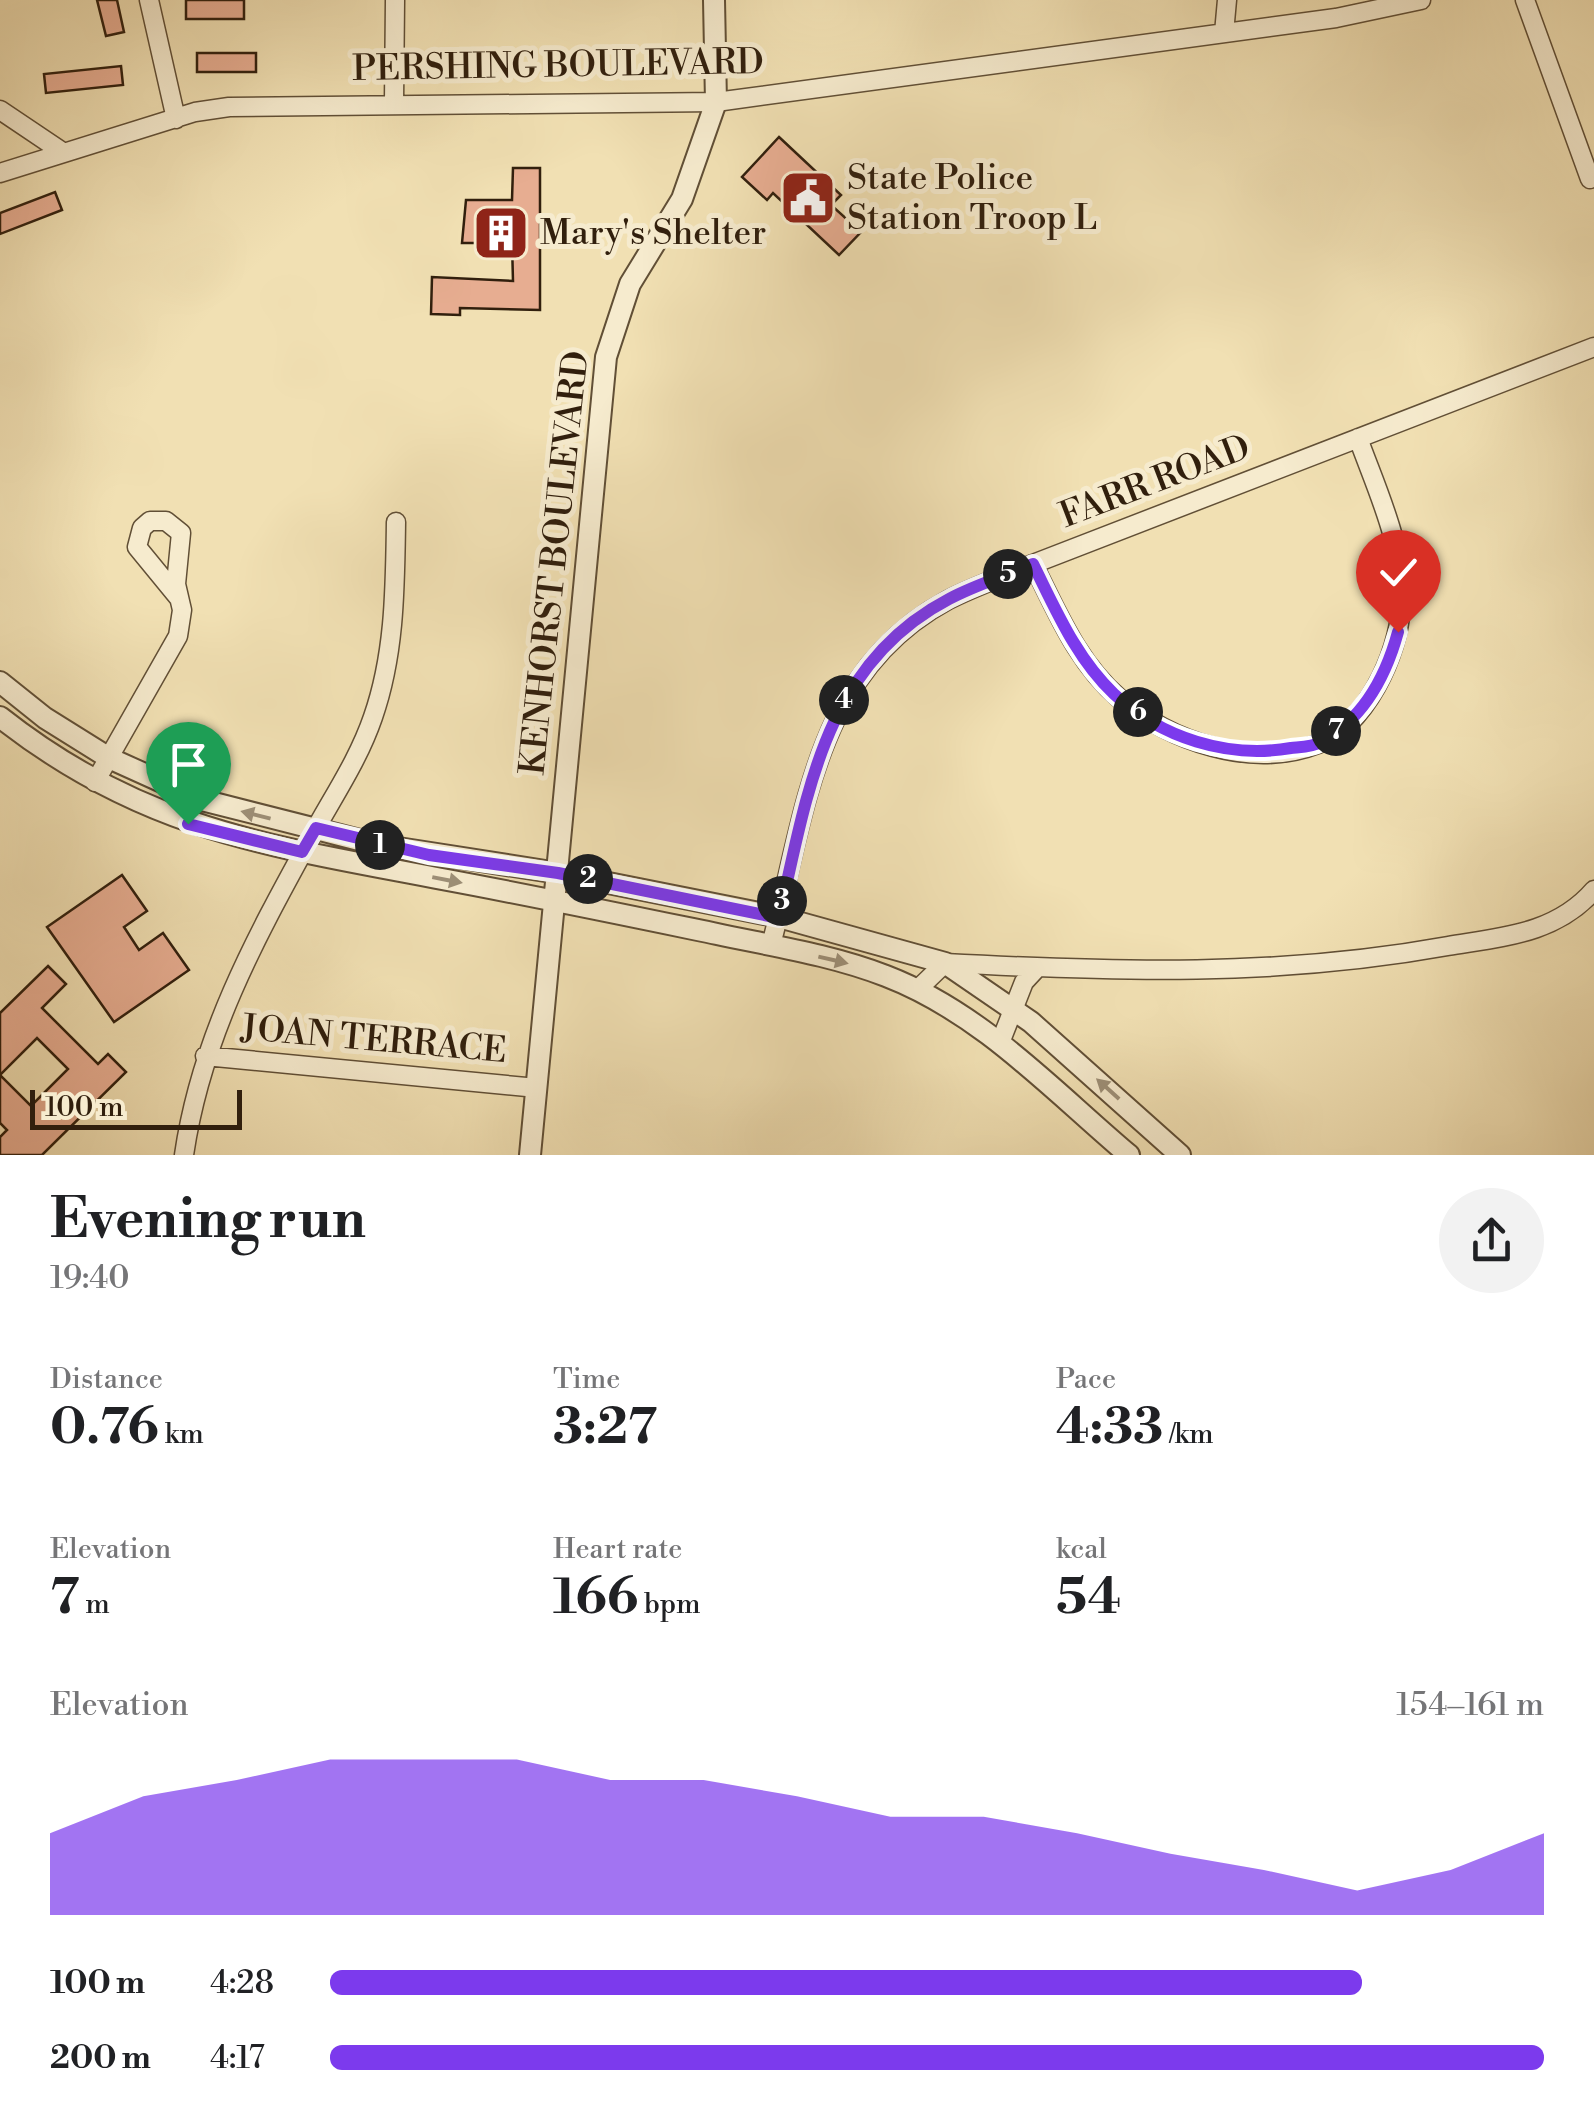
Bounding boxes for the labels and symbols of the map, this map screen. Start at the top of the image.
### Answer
street label: PERSHING BOULEVARD [352,41,764,91]
place label: State Police Station Troop L [847,157,1097,240]
public building icon: State Police Station Troop L [778,168,838,228]
building icon: Mary's Shelter [471,203,531,263]
place label: Mary's Shelter [540,212,766,255]
street label: KENHORST BOULEVARD [511,349,599,777]
street label: FARR ROAD [1054,426,1256,538]
pin [1356,530,1441,633]
pin: 5 [983,549,1033,599]
pin: 4 [819,675,869,725]
pin: 6 [1113,687,1163,737]
pin: 7 [1311,706,1361,756]
pin [146,722,231,825]
one-way arrow [240,806,271,822]
pin: 1 [355,820,405,870]
pin: 2 [563,854,613,904]
one-way arrow [432,873,463,888]
pin: 3 [757,876,807,926]
one-way arrow [818,953,849,968]
street label: JOAN TERRACE [238,1007,508,1073]
one-way arrow [1096,1079,1121,1101]
scale bar [30,1085,242,1130]

